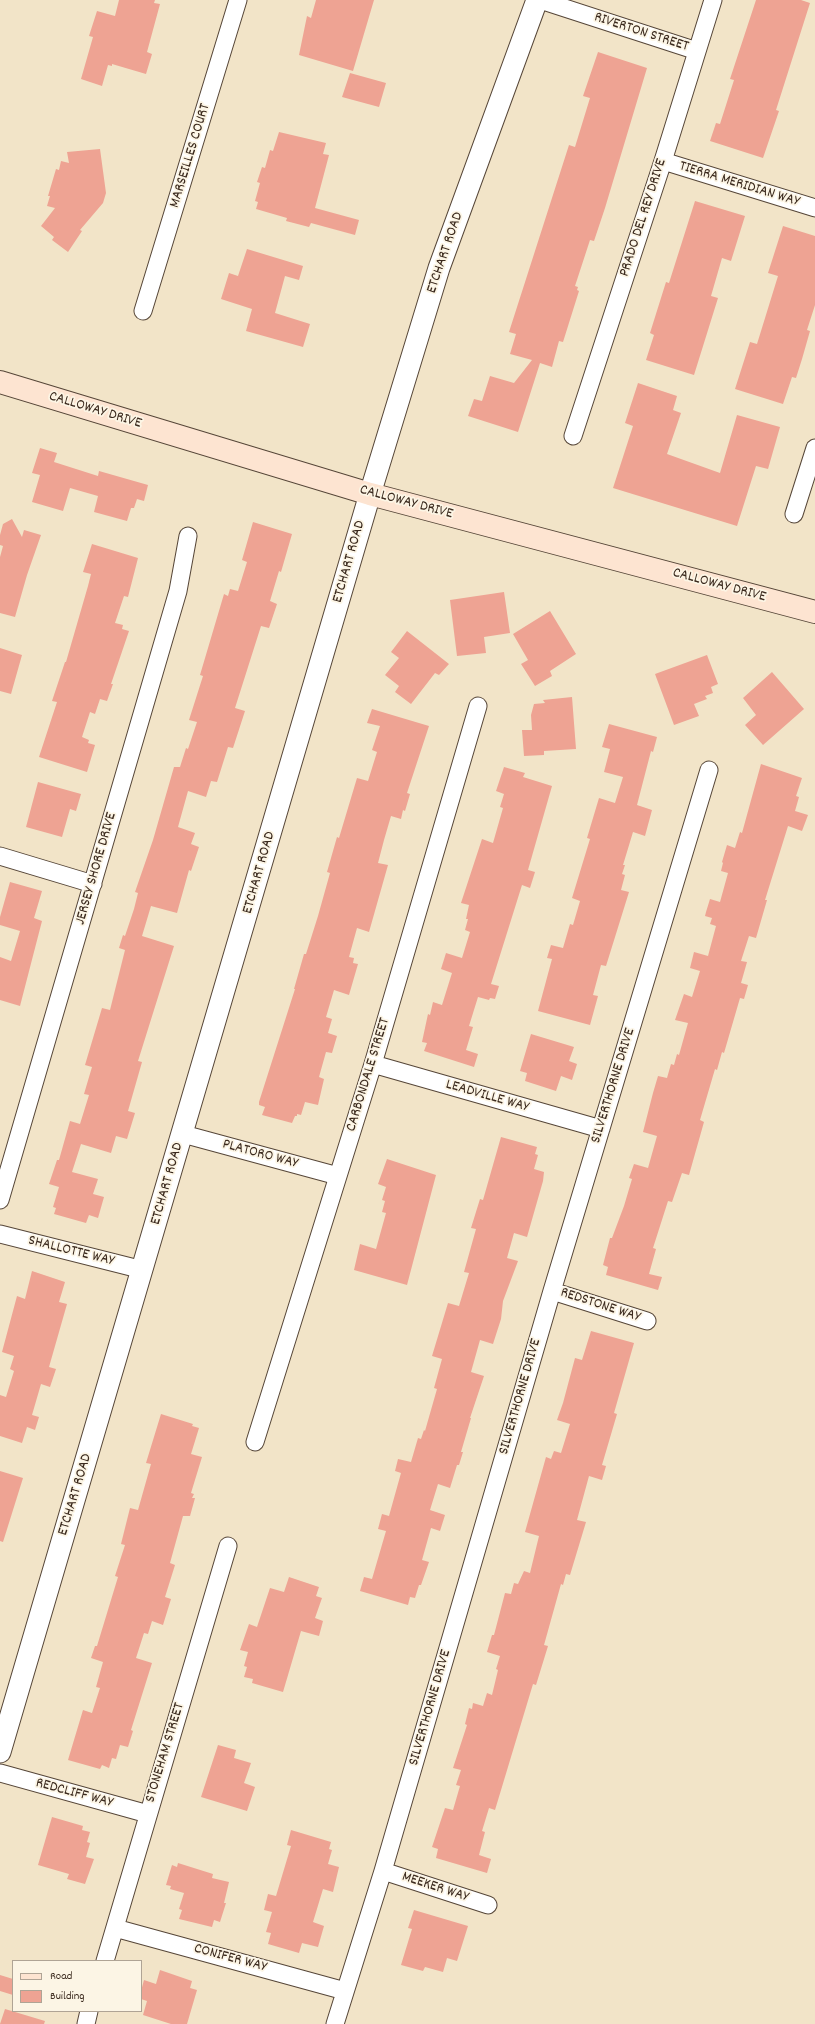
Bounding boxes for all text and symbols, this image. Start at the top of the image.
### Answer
street label: RIVERTON STREET [591,9,691,57]
street label: MARSEILLES COURT [167,102,215,210]
street label: PRADO DEL REY DRIVE [616,157,672,279]
street label: TIERRA MERIDIAN WAY [677,158,801,212]
street label: ETCHART ROAD [424,210,468,296]
street label: CALLOWAY DRIVE [47,388,143,434]
street label: CALLOWAY DRIVE [357,482,455,524]
street label: ETCHART ROAD [330,519,370,605]
street label: CALLOWAY DRIVE [670,565,768,607]
street label: JERSEY SHORE DRIVE [72,811,122,927]
street label: ETCHART ROAD [240,830,280,916]
street label: CARBONDALE STREET [343,1016,395,1134]
street label: SILVERTHORNE DRIVE [588,1026,640,1146]
street label: LEADVILLE WAY [443,1077,531,1117]
street label: PLATORO WAY [220,1136,300,1174]
street label: ETCHART ROAD [148,1141,188,1227]
street label: SHALLOTTE WAY [26,1233,116,1271]
street label: REDSTONE WAY [558,1285,642,1327]
street label: SILVERTHORNE DRIVE [496,1337,546,1457]
street label: ETCHART ROAD [55,1452,97,1538]
street label: SILVERTHORNE DRIVE [406,1648,456,1768]
street label: STONEHAM STREET [142,1701,190,1805]
street label: REDCLIFF WAY [33,1775,115,1813]
street label: MEEKER WAY [399,1869,471,1907]
street label: CONIFER WAY [192,1941,268,1977]
legend [12,1960,142,2012]
text: Road [50,1968,72,1985]
text: Building [50,1988,85,2005]

